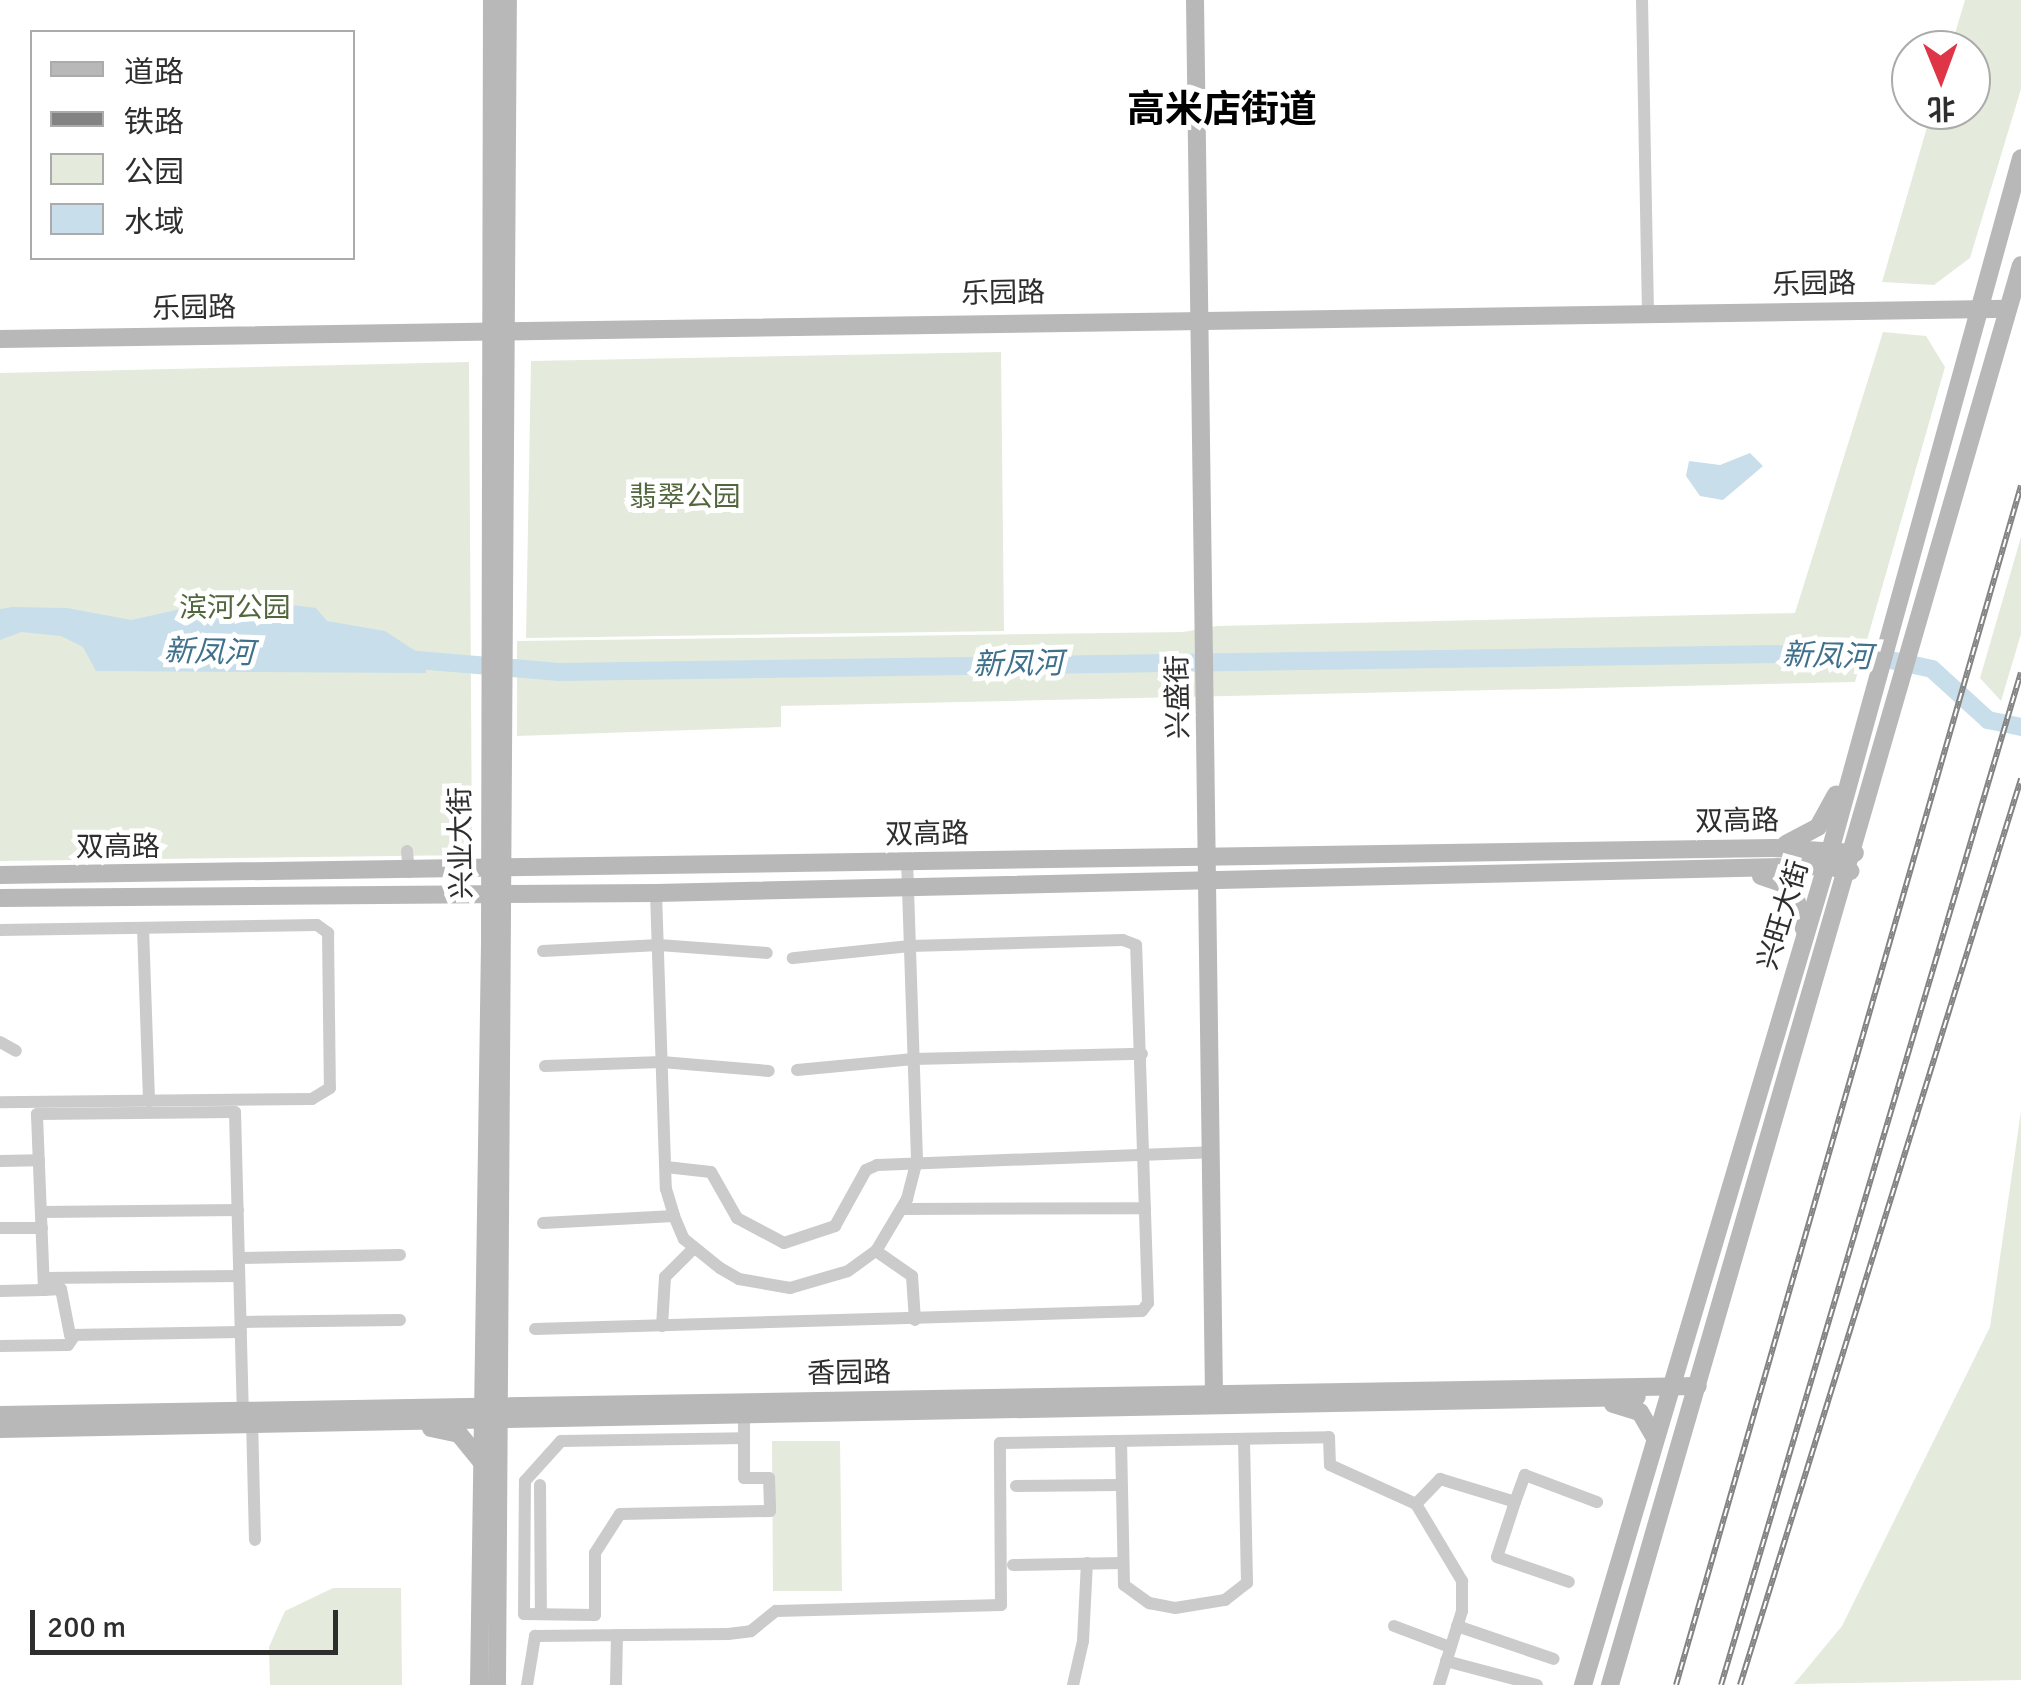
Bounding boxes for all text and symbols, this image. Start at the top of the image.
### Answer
legend [30,30,355,260]
north arrow [1891,30,1991,130]
text: 道路 [124,54,184,91]
district label: 高米店街道 [1127,87,1317,133]
text: 北 [1927,91,1956,125]
text: 铁路 [124,104,184,141]
text: 公园 [124,154,184,191]
text: 水域 [124,204,184,241]
street label: 乐园路 [1772,266,1856,302]
street label: 乐园路 [961,275,1045,311]
street label: 乐园路 [152,290,236,326]
park label: 翡翠公园 [629,480,741,514]
park label: 滨河公园 [179,591,291,625]
water label: 新凤河 [163,633,255,673]
water label: 新凤河 [1781,637,1873,677]
water label: 新凤河 [973,646,1063,684]
street label: 兴盛街 [1160,655,1196,739]
street label: 兴业大街 [443,787,479,899]
street label: 双高路 [1695,803,1779,839]
street label: 双高路 [885,816,969,852]
street label: 双高路 [76,830,160,864]
street label: 兴旺大街 [1751,857,1815,973]
street label: 香园路 [807,1355,891,1391]
scale bar [35,1590,342,1652]
text: 200 m [47,1609,126,1646]

